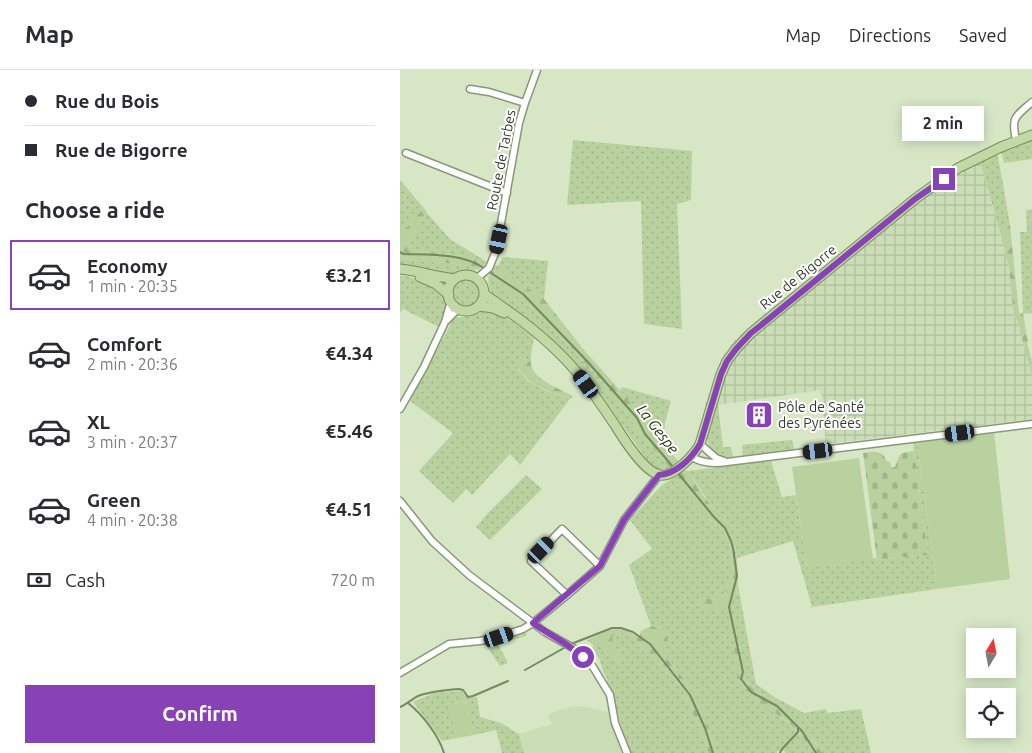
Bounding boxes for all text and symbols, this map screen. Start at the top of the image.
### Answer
text: Map [25,21,74,48]
text: Map [785,25,821,45]
text: Directions [849,25,931,45]
text: Saved [959,25,1007,45]
text: Rue du Bois [55,90,159,112]
callout: 2 min [903,106,985,142]
street label: Route de Tarbes [483,108,519,212]
text: 2 min [923,114,963,132]
text: Rue de Bigorre [55,139,188,161]
route end [933,168,955,190]
text: Choose a ride [25,197,165,222]
car [488,223,509,255]
street label: Rue de Bigorre [757,241,839,313]
icon: car [27,253,72,298]
text: Economy [87,255,168,277]
text: €3.21 [325,264,373,286]
text: 1 min · 20:35 [87,277,178,295]
icon: car [27,331,72,376]
text: Comfort [87,333,162,355]
text: €4.34 [325,342,373,364]
text: 2 min · 20:36 [87,355,178,373]
car [571,367,600,401]
place label: Pôle de Santé des Pyrénées [778,399,864,431]
building icon: Pôle de Santé des Pyrénées [744,400,774,430]
water label: La Gespe [634,401,683,457]
icon: car [27,409,72,454]
text: XL [87,411,110,433]
text: €5.46 [325,420,373,442]
car [944,423,975,443]
text: 3 min · 20:37 [87,433,178,451]
car [802,442,833,460]
icon: car [27,487,72,532]
text: Green [87,489,141,511]
text: €4.51 [325,498,373,520]
text: 4 min · 20:38 [87,511,178,529]
car [525,534,556,566]
icon: cash [25,566,53,594]
text: Cash [65,569,106,591]
text: 720 m [330,571,375,589]
car [482,625,515,649]
north arrow [966,628,1016,678]
map controls [966,628,1016,738]
route start [572,646,594,668]
button: Confirm [25,685,375,743]
button: locate [966,688,1016,738]

